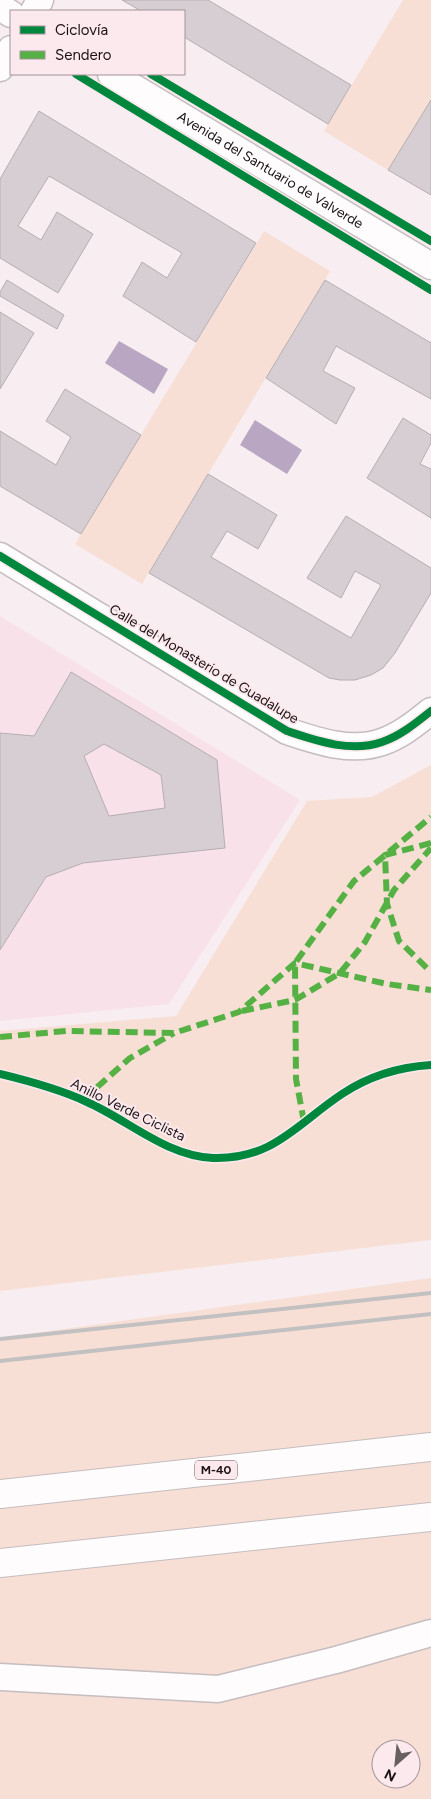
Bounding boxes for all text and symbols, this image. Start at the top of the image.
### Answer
legend [10,10,185,75]
text: Ciclovía [55,21,108,39]
text: Sendero [55,46,112,64]
street label: Avenida del Santuario de Valverde [174,107,367,232]
street label: Calle del Monasterio de Guadalupe [106,601,302,728]
street label: Anillo Verde Ciclista [68,1075,188,1145]
road number: M-40 [195,1460,237,1480]
north arrow [371,1739,421,1789]
text: N [382,1765,399,1785]

